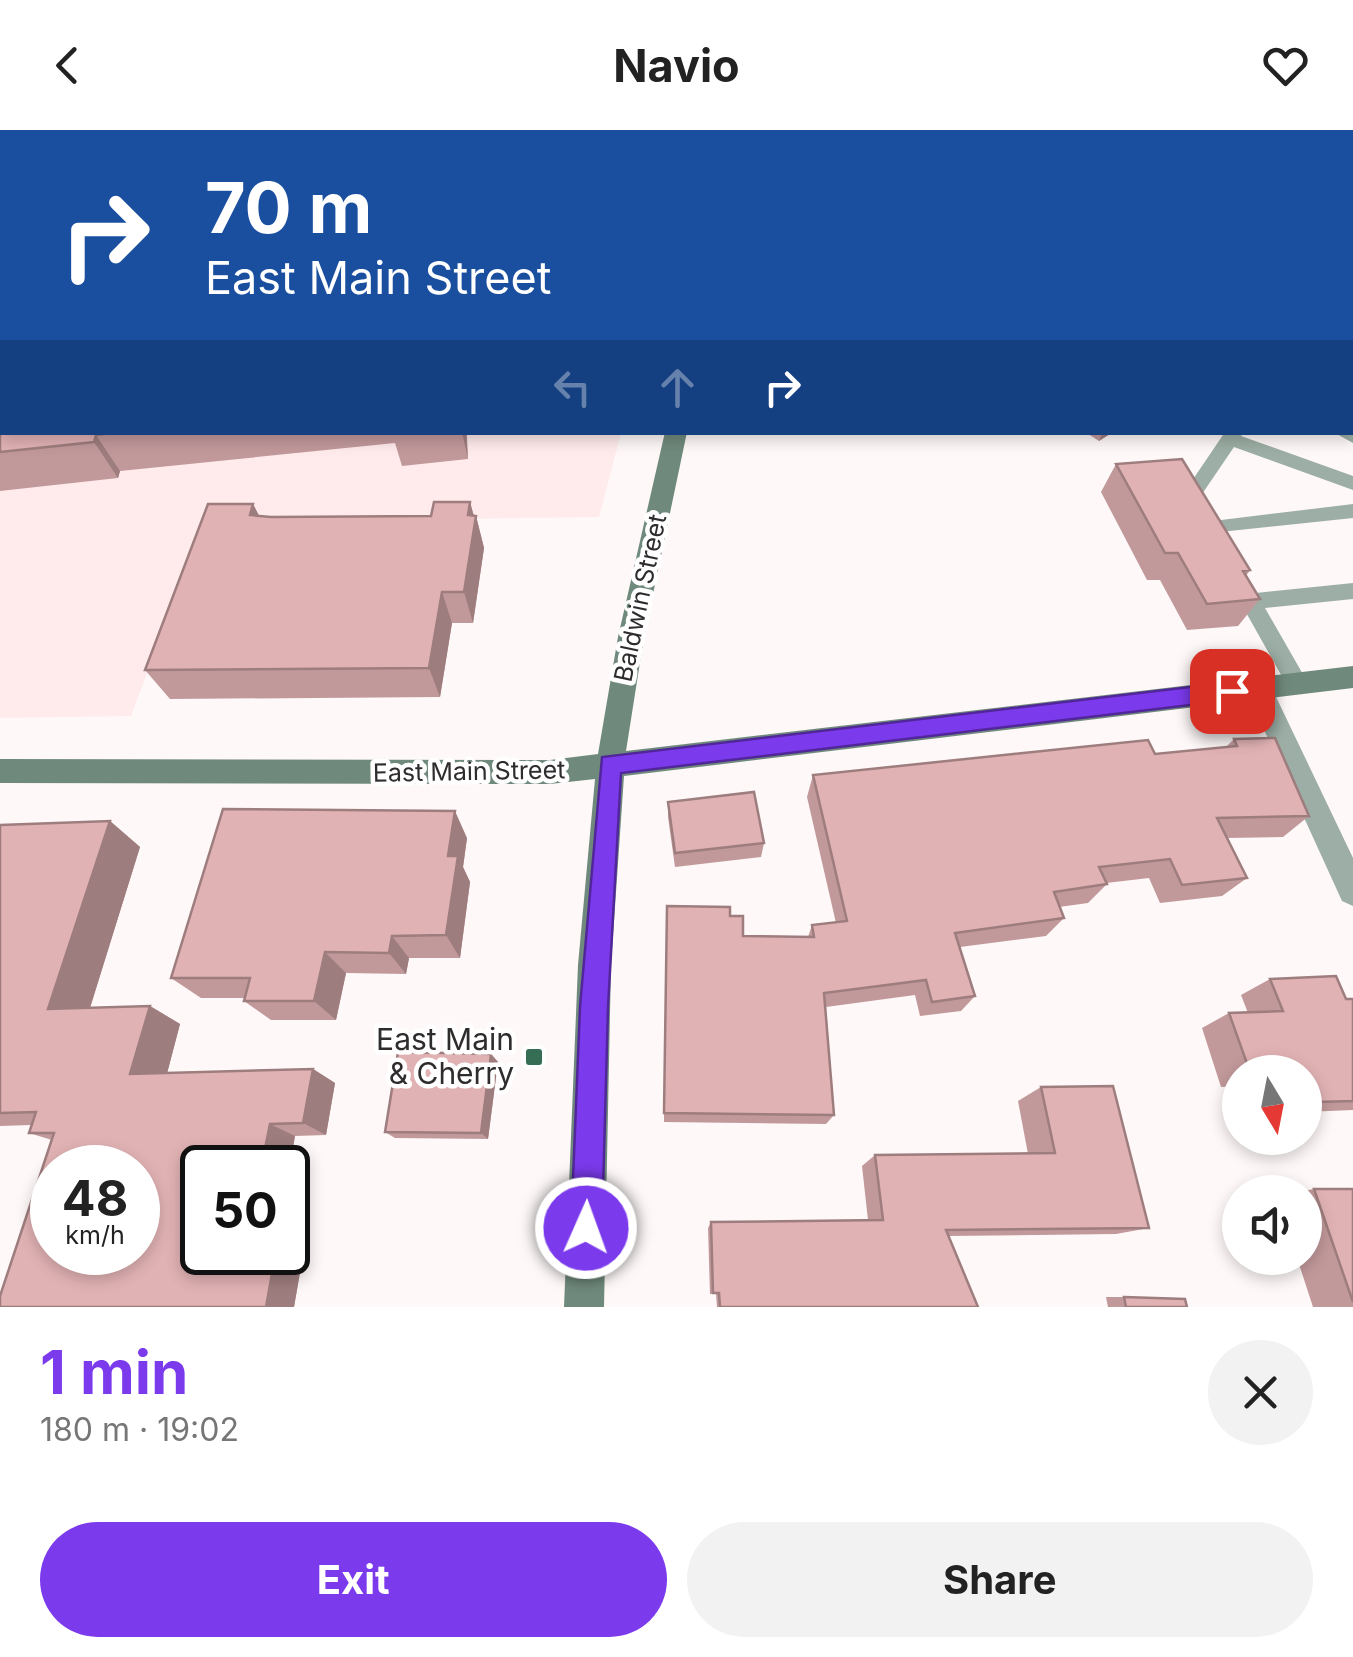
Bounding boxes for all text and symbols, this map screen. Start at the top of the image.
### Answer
icon: back [40,38,95,93]
text: Navio [613,38,740,93]
icon: heart [1258,38,1313,93]
text: 70 m [205,165,372,250]
icon: right [40,170,170,300]
text: East Main Street [205,250,552,305]
icon: left [545,360,600,415]
icon: ahead [650,360,705,415]
icon: right [755,360,810,415]
street label: Baldwin Street [608,511,672,685]
pin [1190,649,1275,734]
icon: arrive [1205,664,1260,719]
street label: East Main Street [373,754,565,788]
place label: East Main & Cherry [376,1021,514,1091]
marker: East Main & Cherry [523,1046,545,1068]
north arrow [1222,1055,1322,1155]
map controls [1222,1055,1322,1275]
speed limit sign: 50 [180,1145,310,1275]
text: 48 [62,1168,128,1228]
button: sound [1222,1175,1322,1275]
position arrow [534,1176,638,1280]
text: km/h [65,1220,125,1250]
text: 1 min [40,1336,188,1408]
button: close [1208,1340,1313,1445]
text: 180 m · 19:02 [40,1410,239,1449]
button: Exit [40,1522,667,1637]
button: Share [687,1522,1313,1637]

